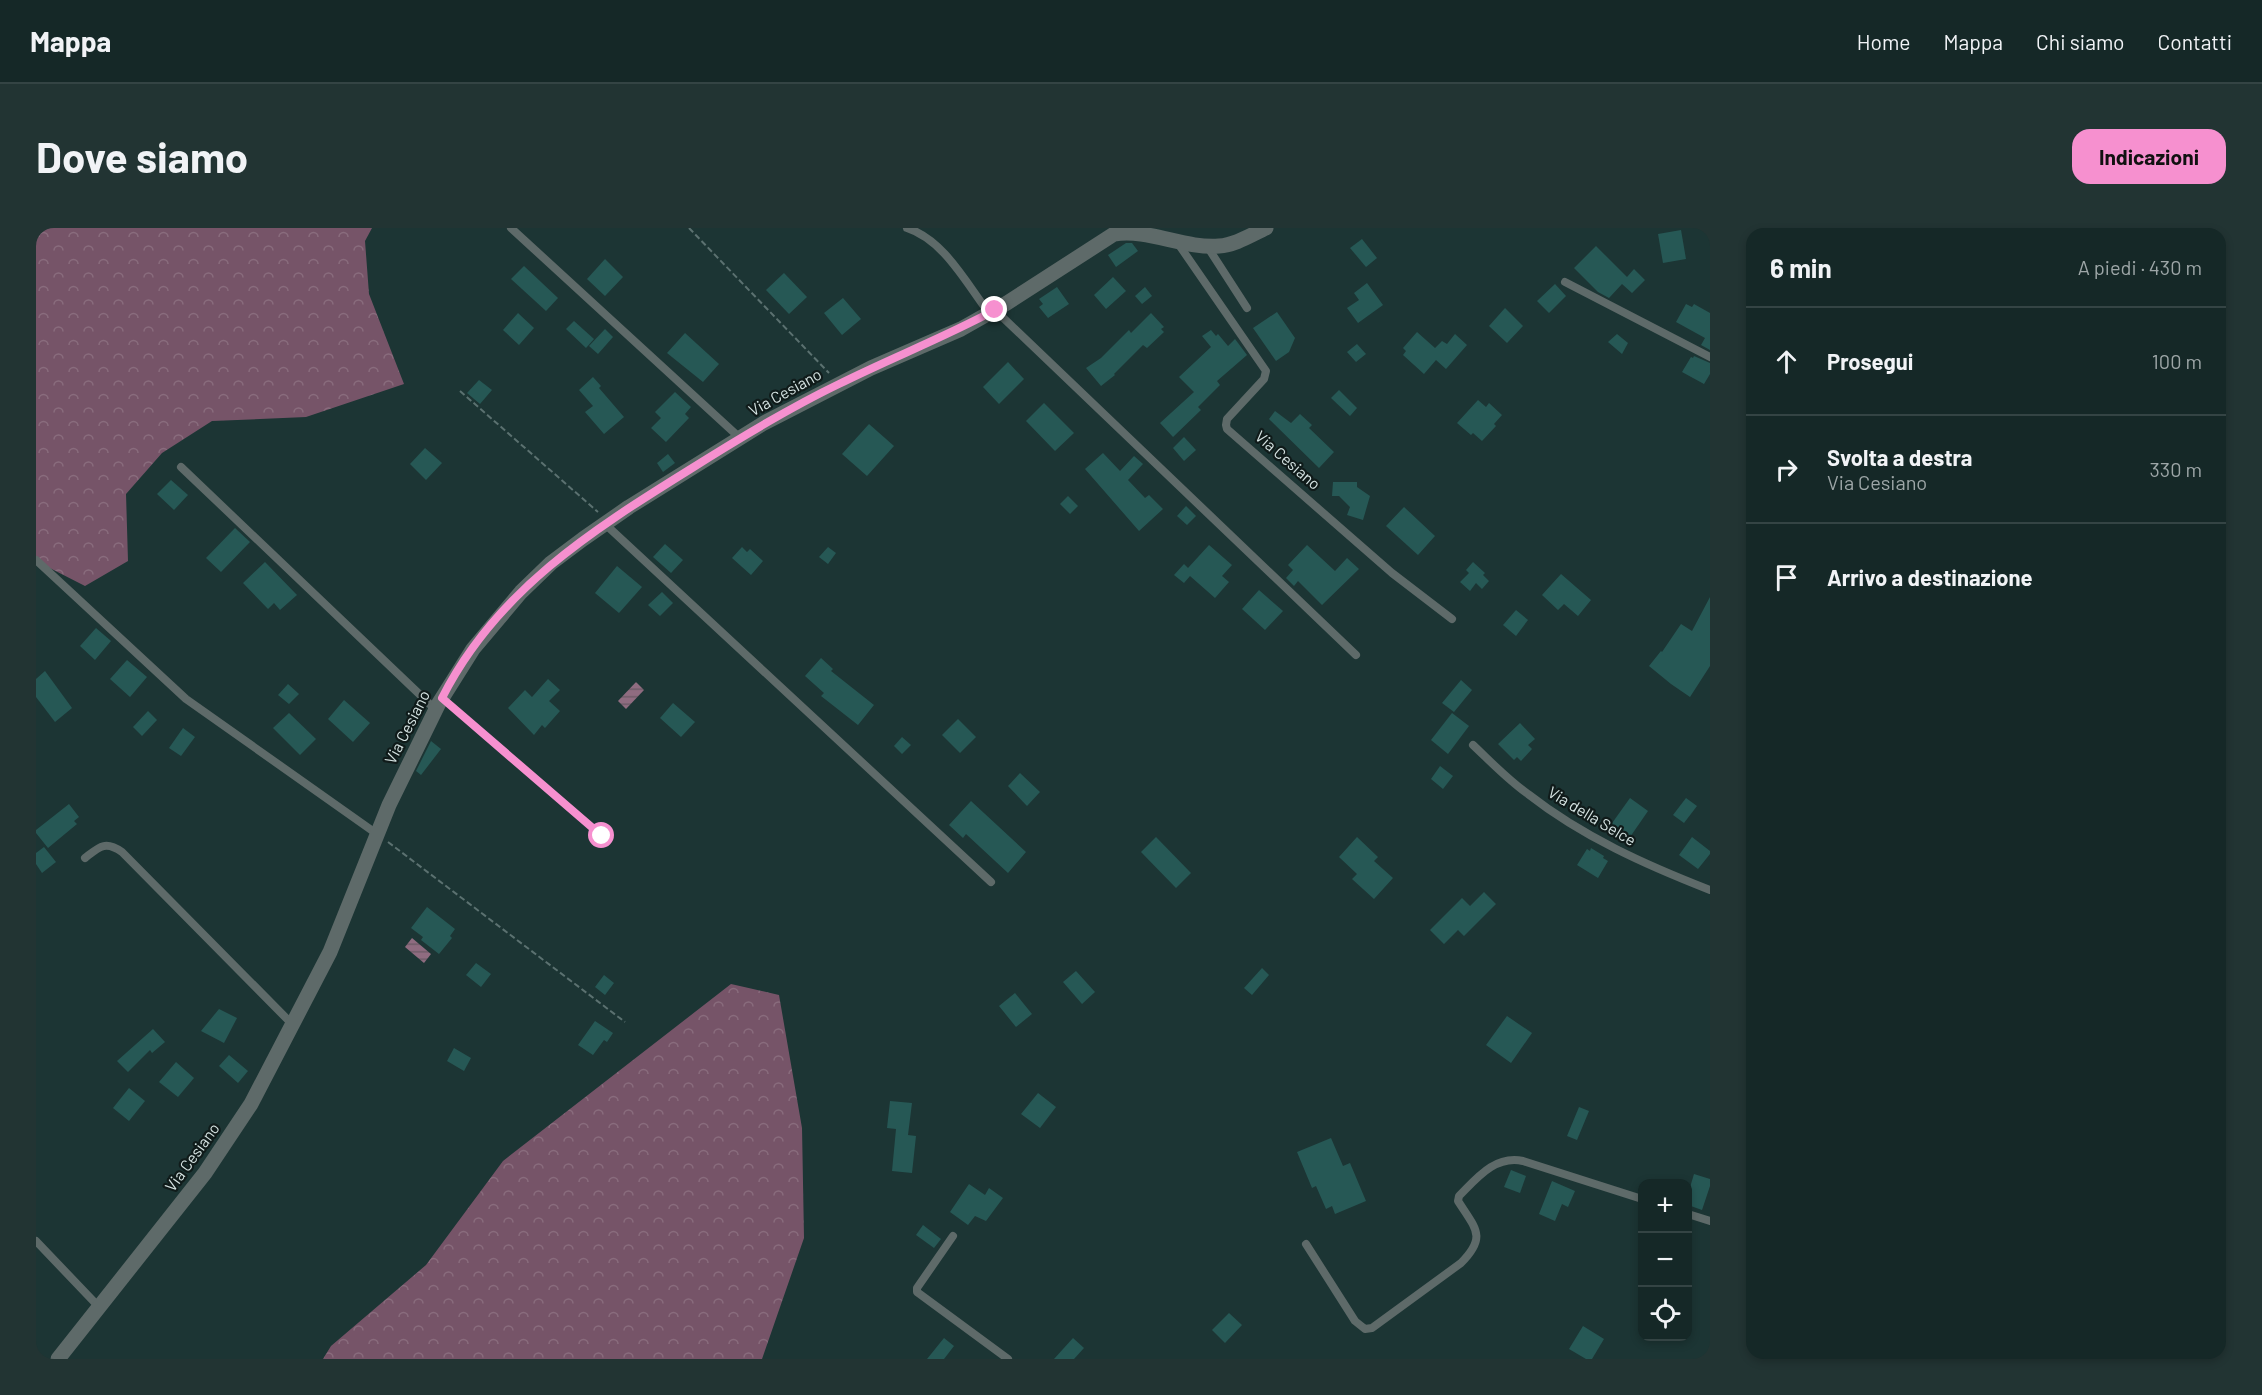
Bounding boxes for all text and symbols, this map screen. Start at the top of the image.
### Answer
text: Mappa [30,24,111,58]
text: Home [1857,29,1910,54]
text: Mappa [1943,29,2003,54]
text: Chi siamo [2036,29,2125,54]
text: Contatti [2158,29,2232,54]
button: Indicazioni [2072,129,2226,184]
text: Dove siamo [36,131,248,181]
text: 6 min [1770,252,1832,283]
text: A piedi · 430 m [2078,255,2202,279]
route end [981,296,1007,322]
icon: ahead [1770,345,1803,378]
text: Prosegui [1827,348,1913,374]
text: 100 m [2152,349,2202,373]
street label: Via Cesiano [745,364,824,419]
street label: Via Cesiano [1252,426,1325,493]
text: Svolta a destra [1827,444,1972,470]
icon: right [1770,453,1803,486]
text: 330 m [2150,457,2202,481]
text: Via Cesiano [1827,470,1927,494]
icon: arrive [1770,561,1803,594]
text: Arrivo a destinazione [1827,564,2033,590]
street label: Via Cesiano [380,687,433,767]
street label: Via della Selce [1545,782,1640,849]
route start [588,822,614,848]
street label: Via Cesiano [160,1119,223,1195]
map controls [1638,1179,1692,1341]
button: + [1638,1179,1692,1233]
button: − [1638,1233,1692,1287]
button: locate [1638,1287,1692,1341]

